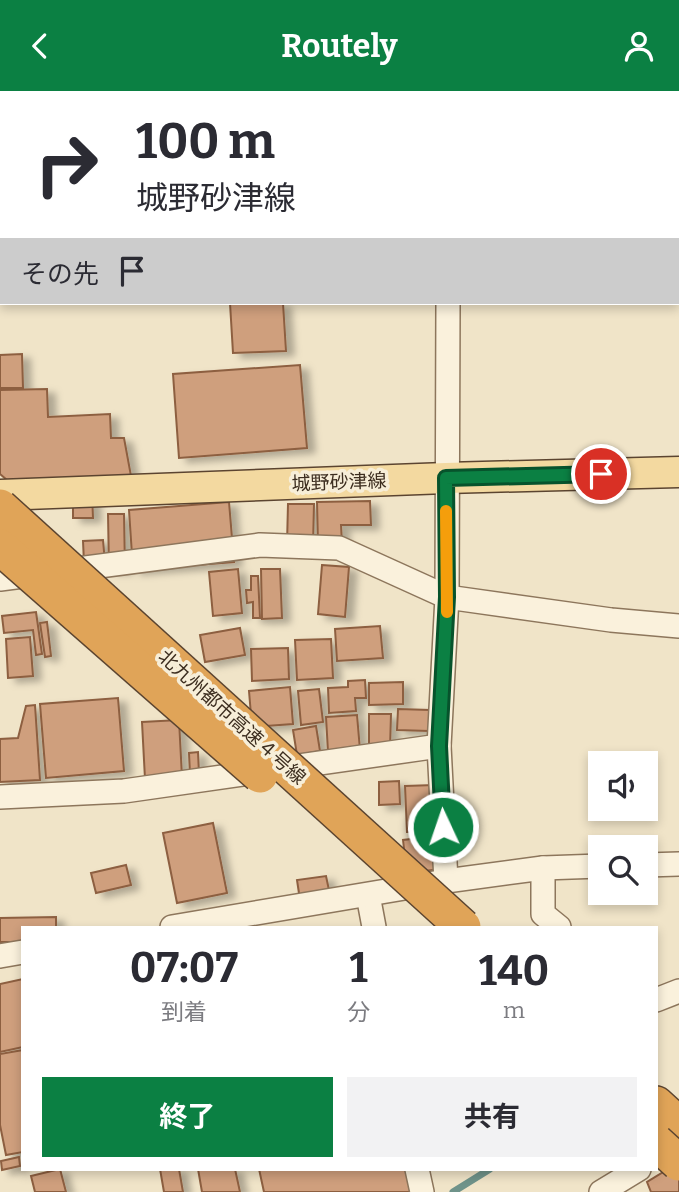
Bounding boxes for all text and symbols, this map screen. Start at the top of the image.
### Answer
icon: back [21,27,59,65]
text: Routely [281,27,398,65]
icon: person [620,27,658,65]
text: 100 m [136,112,275,171]
icon: right [21,119,112,210]
text: 城野砂津線 [136,179,296,217]
icon: arrive [113,252,151,290]
text: その先 [21,259,99,290]
pin [571,444,631,504]
icon: arrive [582,455,620,493]
street label: 城野砂津線 [291,469,387,495]
street label: 北九州都市高速４号線 [154,645,310,789]
map controls [588,751,658,905]
button: sound [588,751,658,821]
position arrow [406,790,480,864]
button: search [588,835,658,905]
text: 07:07 [130,943,238,993]
text: 1 [349,943,368,993]
text: 140 [479,946,549,996]
text: m [503,996,525,1024]
text: 到着 [161,998,207,1026]
text: 分 [347,998,370,1026]
button: 終了 [42,1077,333,1157]
button: 共有 [347,1077,637,1157]

